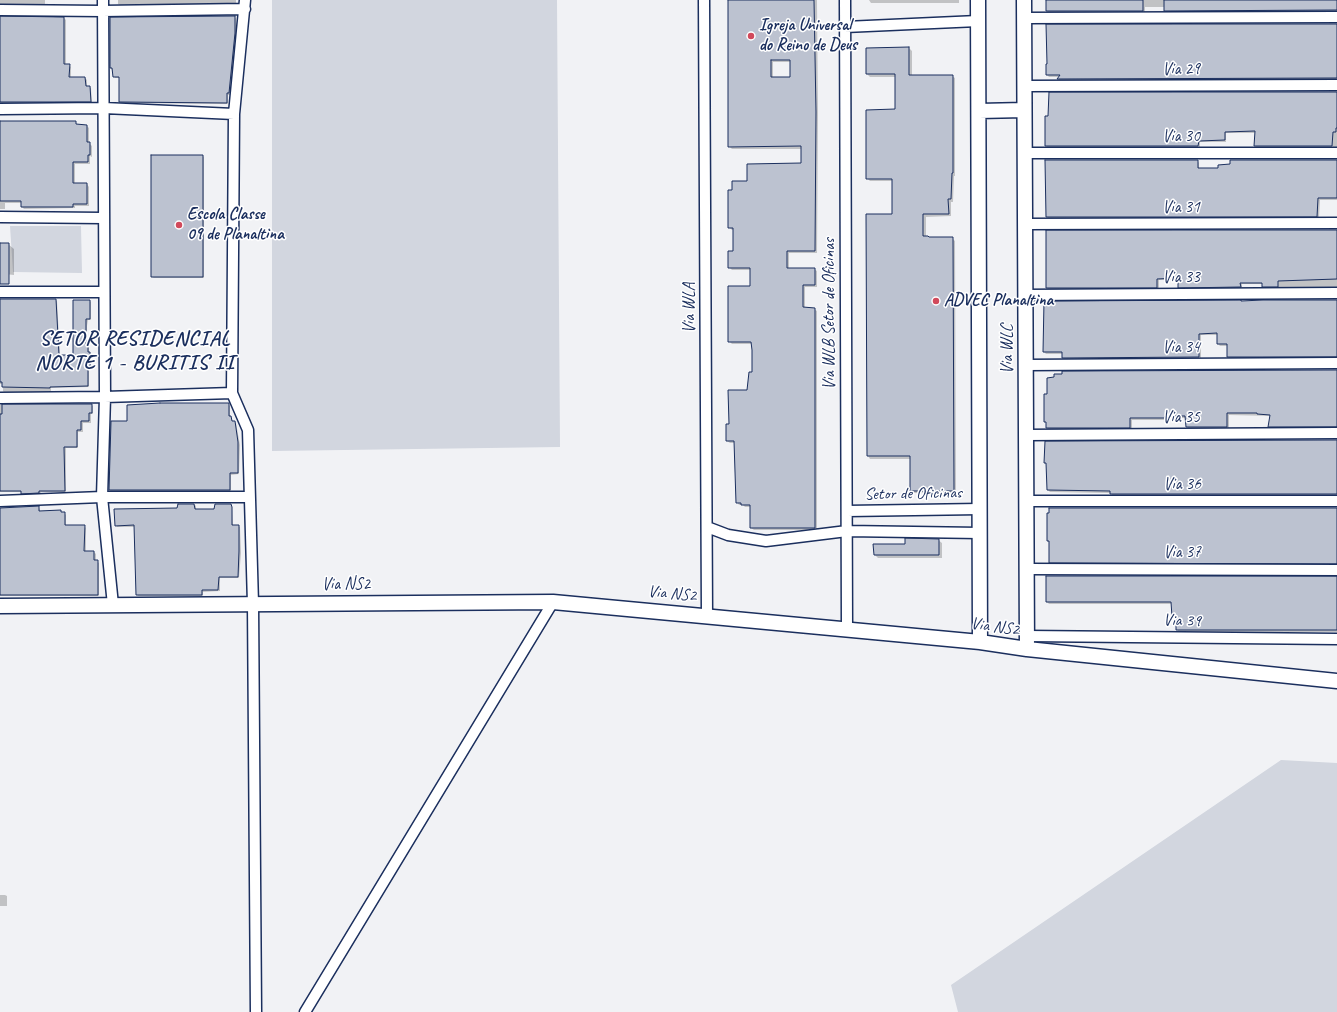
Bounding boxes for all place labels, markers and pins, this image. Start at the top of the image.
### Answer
place label: Igreja Universal do Reino de Deus [759,16,857,56]
marker: Igreja Universal do Reino de Deus [746,31,756,41]
place label: Escola Classe 09 de Planaltina [187,205,284,245]
marker: Escola Classe 09 de Planaltina [174,220,184,230]
place label: ADVEC Planaltina [944,291,1053,311]
marker: ADVEC Planaltina [931,296,941,306]

